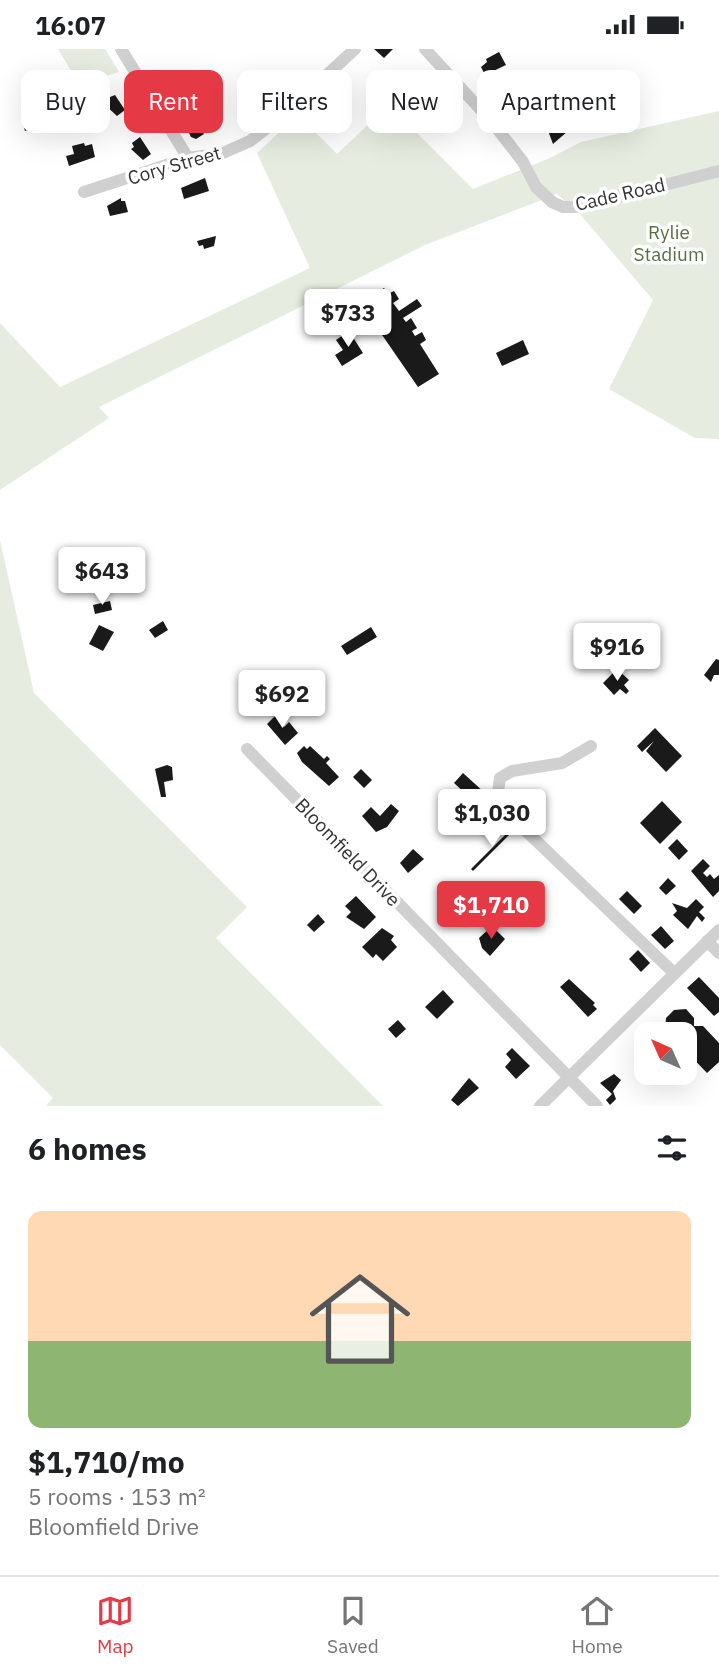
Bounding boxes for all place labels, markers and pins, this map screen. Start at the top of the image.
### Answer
pin: $733 [307,289,389,349]
pin: $643 [61,547,143,607]
pin: $916 [576,623,658,683]
pin: $692 [241,671,323,730]
pin: $1,030 [435,789,549,849]
pin: $1,710 [434,881,548,941]

